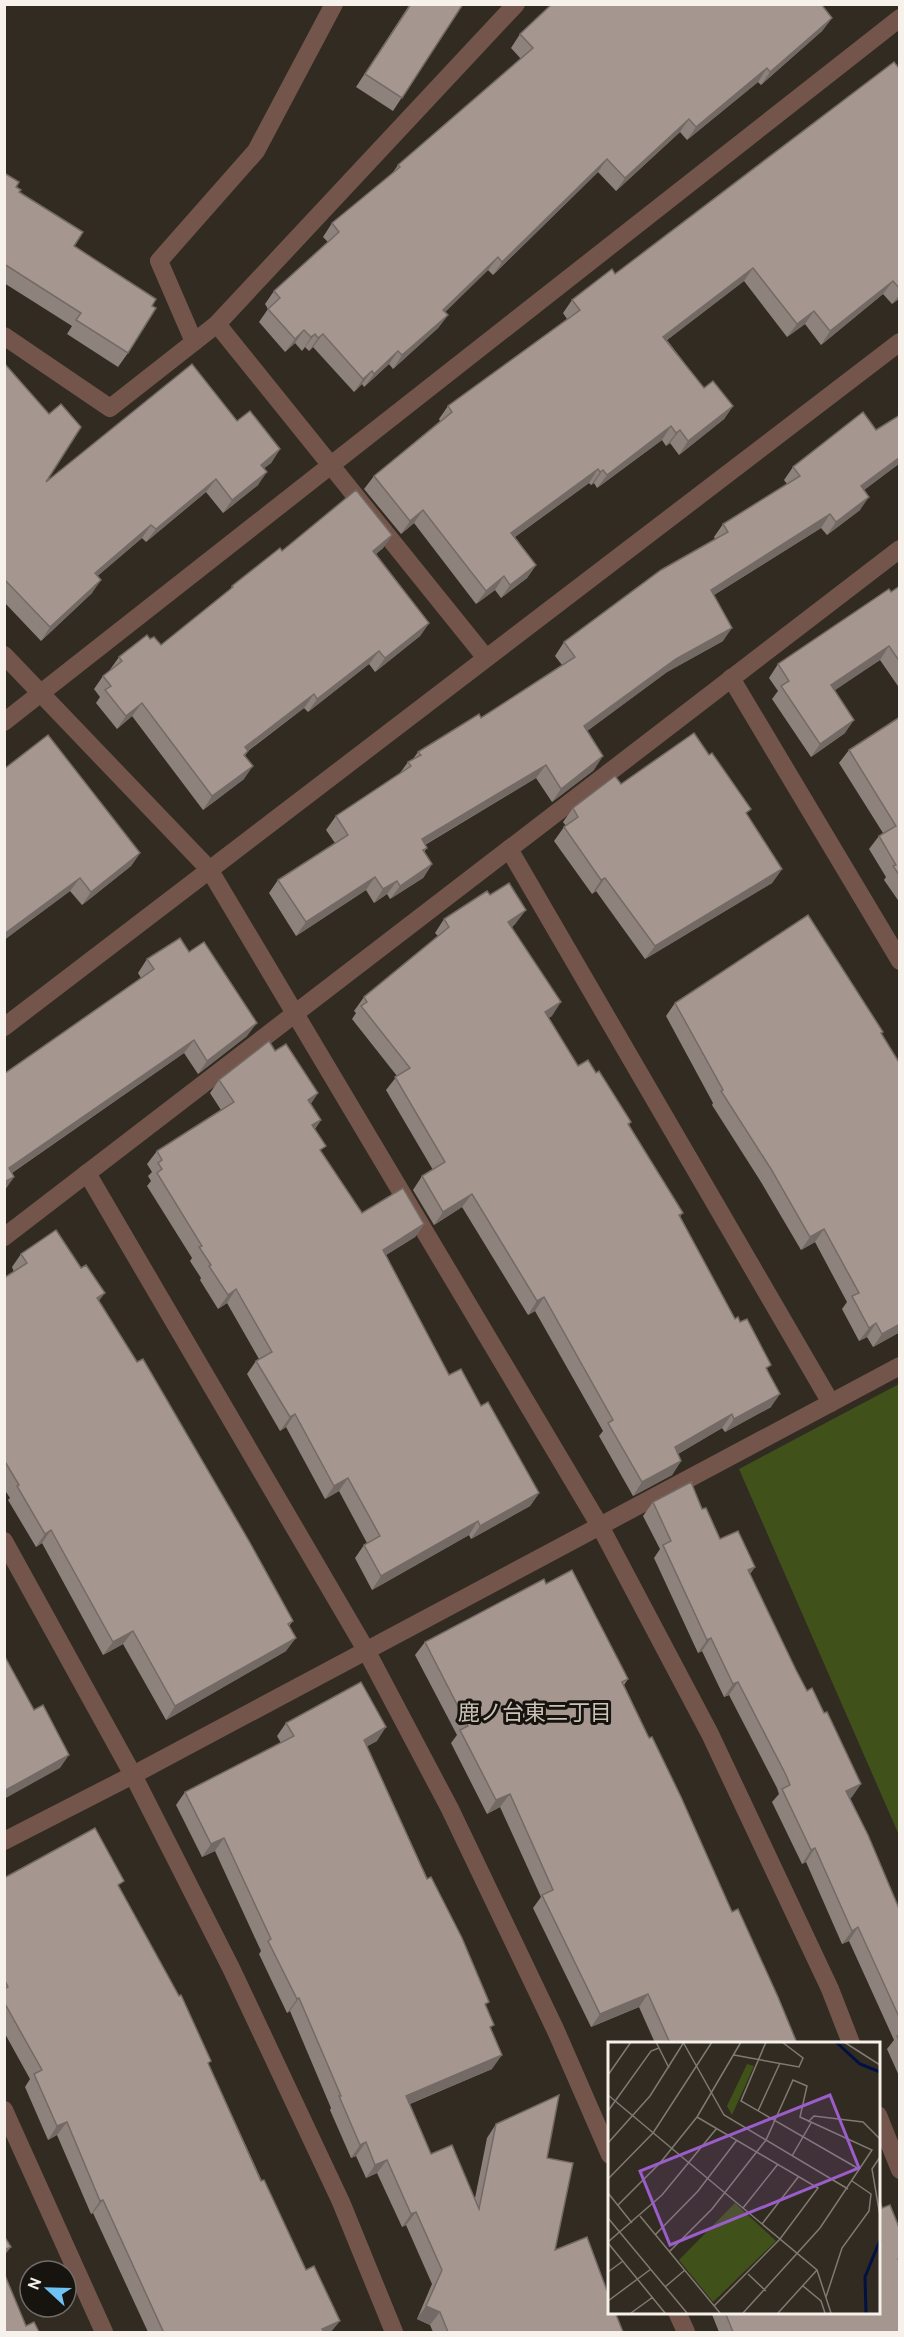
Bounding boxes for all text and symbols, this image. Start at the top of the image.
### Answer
district label: 鹿ノ台東二丁目 [458,1701,612,1728]
inset map [608,2042,880,2313]
north arrow [18,2259,78,2319]
text: N [25,2275,47,2293]

